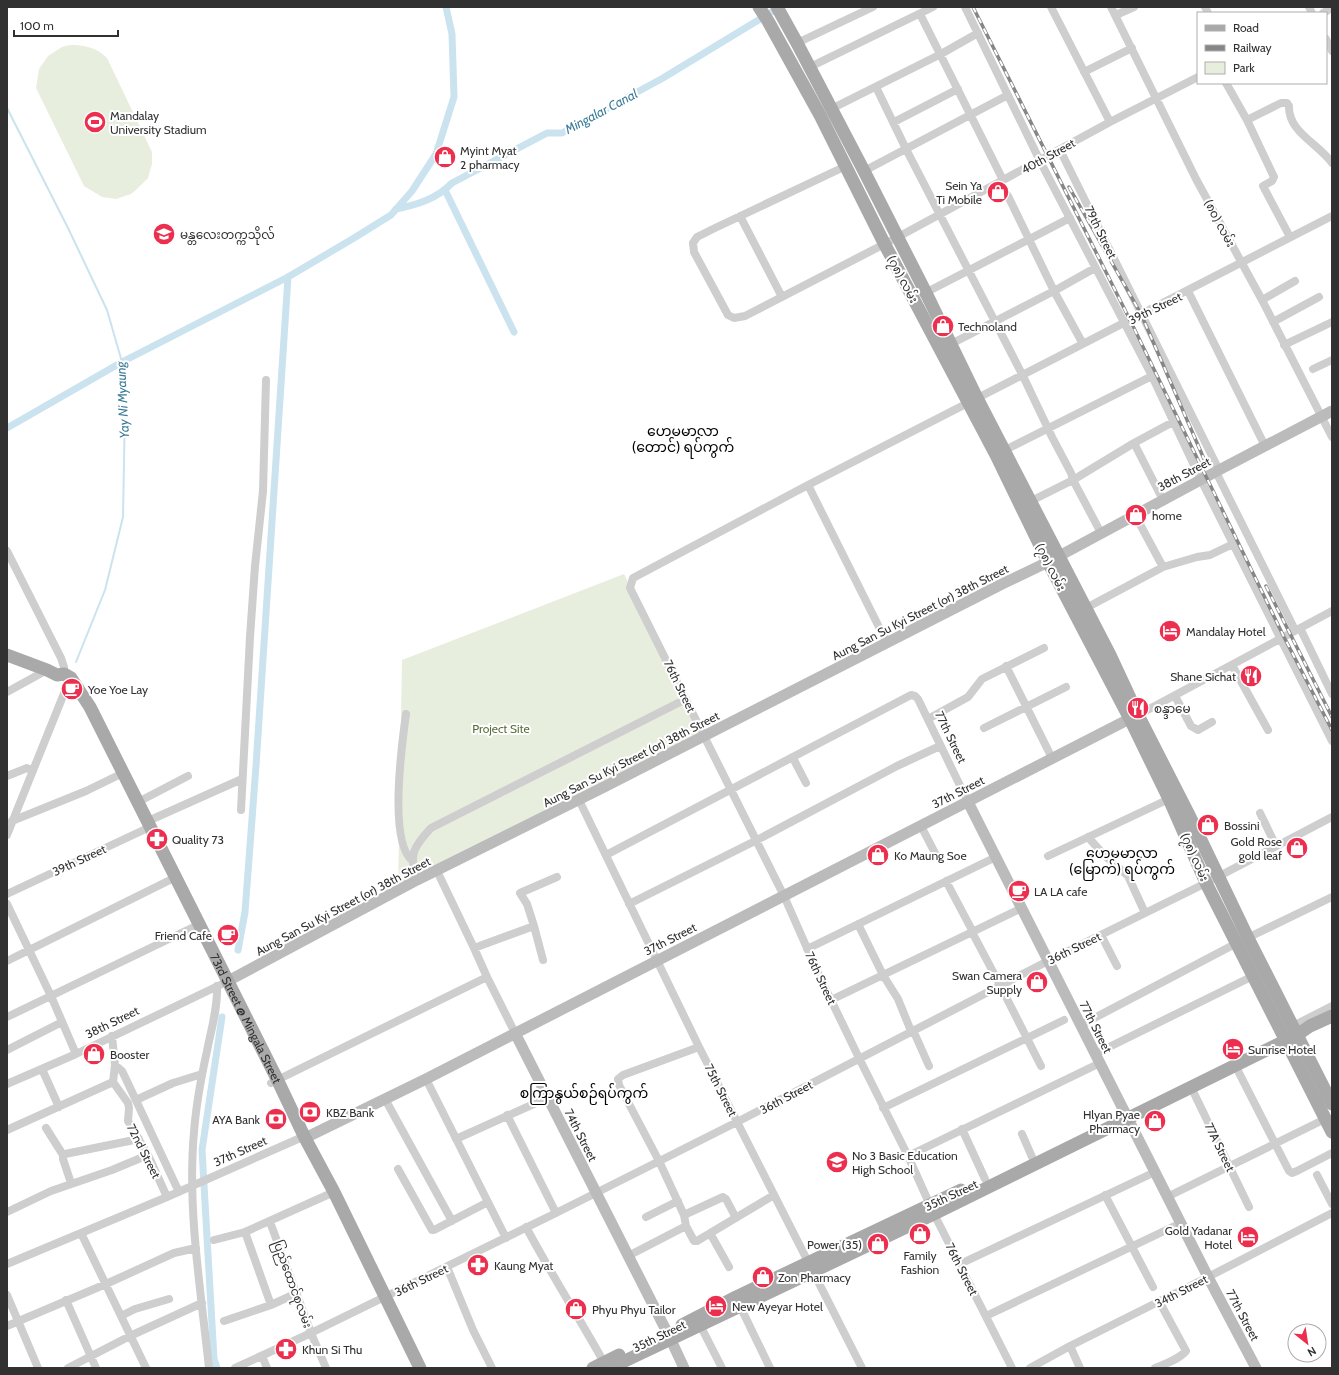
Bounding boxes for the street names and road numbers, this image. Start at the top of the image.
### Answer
street label: 40th Street [1018,135,1078,177]
street label: (၈၀) လမ်း [1201,196,1240,249]
street label: 79th Street [1082,203,1120,261]
street label: (၇၈) လမ်း [882,252,923,307]
street label: 39th Street [1126,289,1184,327]
street label: 38th Street [1155,454,1213,494]
street label: (၇၈) လမ်း [1030,540,1070,595]
street label: Aung San Su Kyi Street (or) 38th Street [829,561,1011,663]
street label: 76th Street [661,657,699,715]
street label: Aung San Su Kyi Street (or) 38th Street [540,708,722,810]
street label: 77th Street [932,708,970,766]
street label: 37th Street [929,772,987,812]
street label: (၇၈) လမ်း [1175,830,1213,885]
street label: 39th Street [50,841,108,879]
street label: Aung San Su Kyi Street (or) 38th Street [253,853,433,959]
street label: 37th Street [641,919,699,959]
street label: 36th Street [1045,929,1103,967]
street label: 76th Street [802,949,840,1007]
street label: 73rd Street @ Mingala Street [208,951,285,1085]
street label: 77th Street [1077,999,1115,1055]
street label: 38th Street [83,1003,141,1041]
street label: 75th Street [701,1061,741,1119]
street label: 36th Street [757,1077,815,1117]
street label: 74th Street [561,1106,601,1164]
street label: 77A Street [1202,1120,1238,1174]
street label: 72nd Street [124,1121,164,1181]
street label: 37th Street [211,1133,269,1169]
street label: 35th Street [922,1176,980,1214]
street label: ပြည်ထောင်စုလမ်း [267,1238,317,1331]
street label: 76th Street [942,1240,982,1298]
street label: 36th Street [392,1261,450,1299]
street label: 34th Street [1152,1271,1210,1311]
street label: 77th Street [1223,1287,1263,1343]
street label: 35th Street [630,1317,688,1355]

